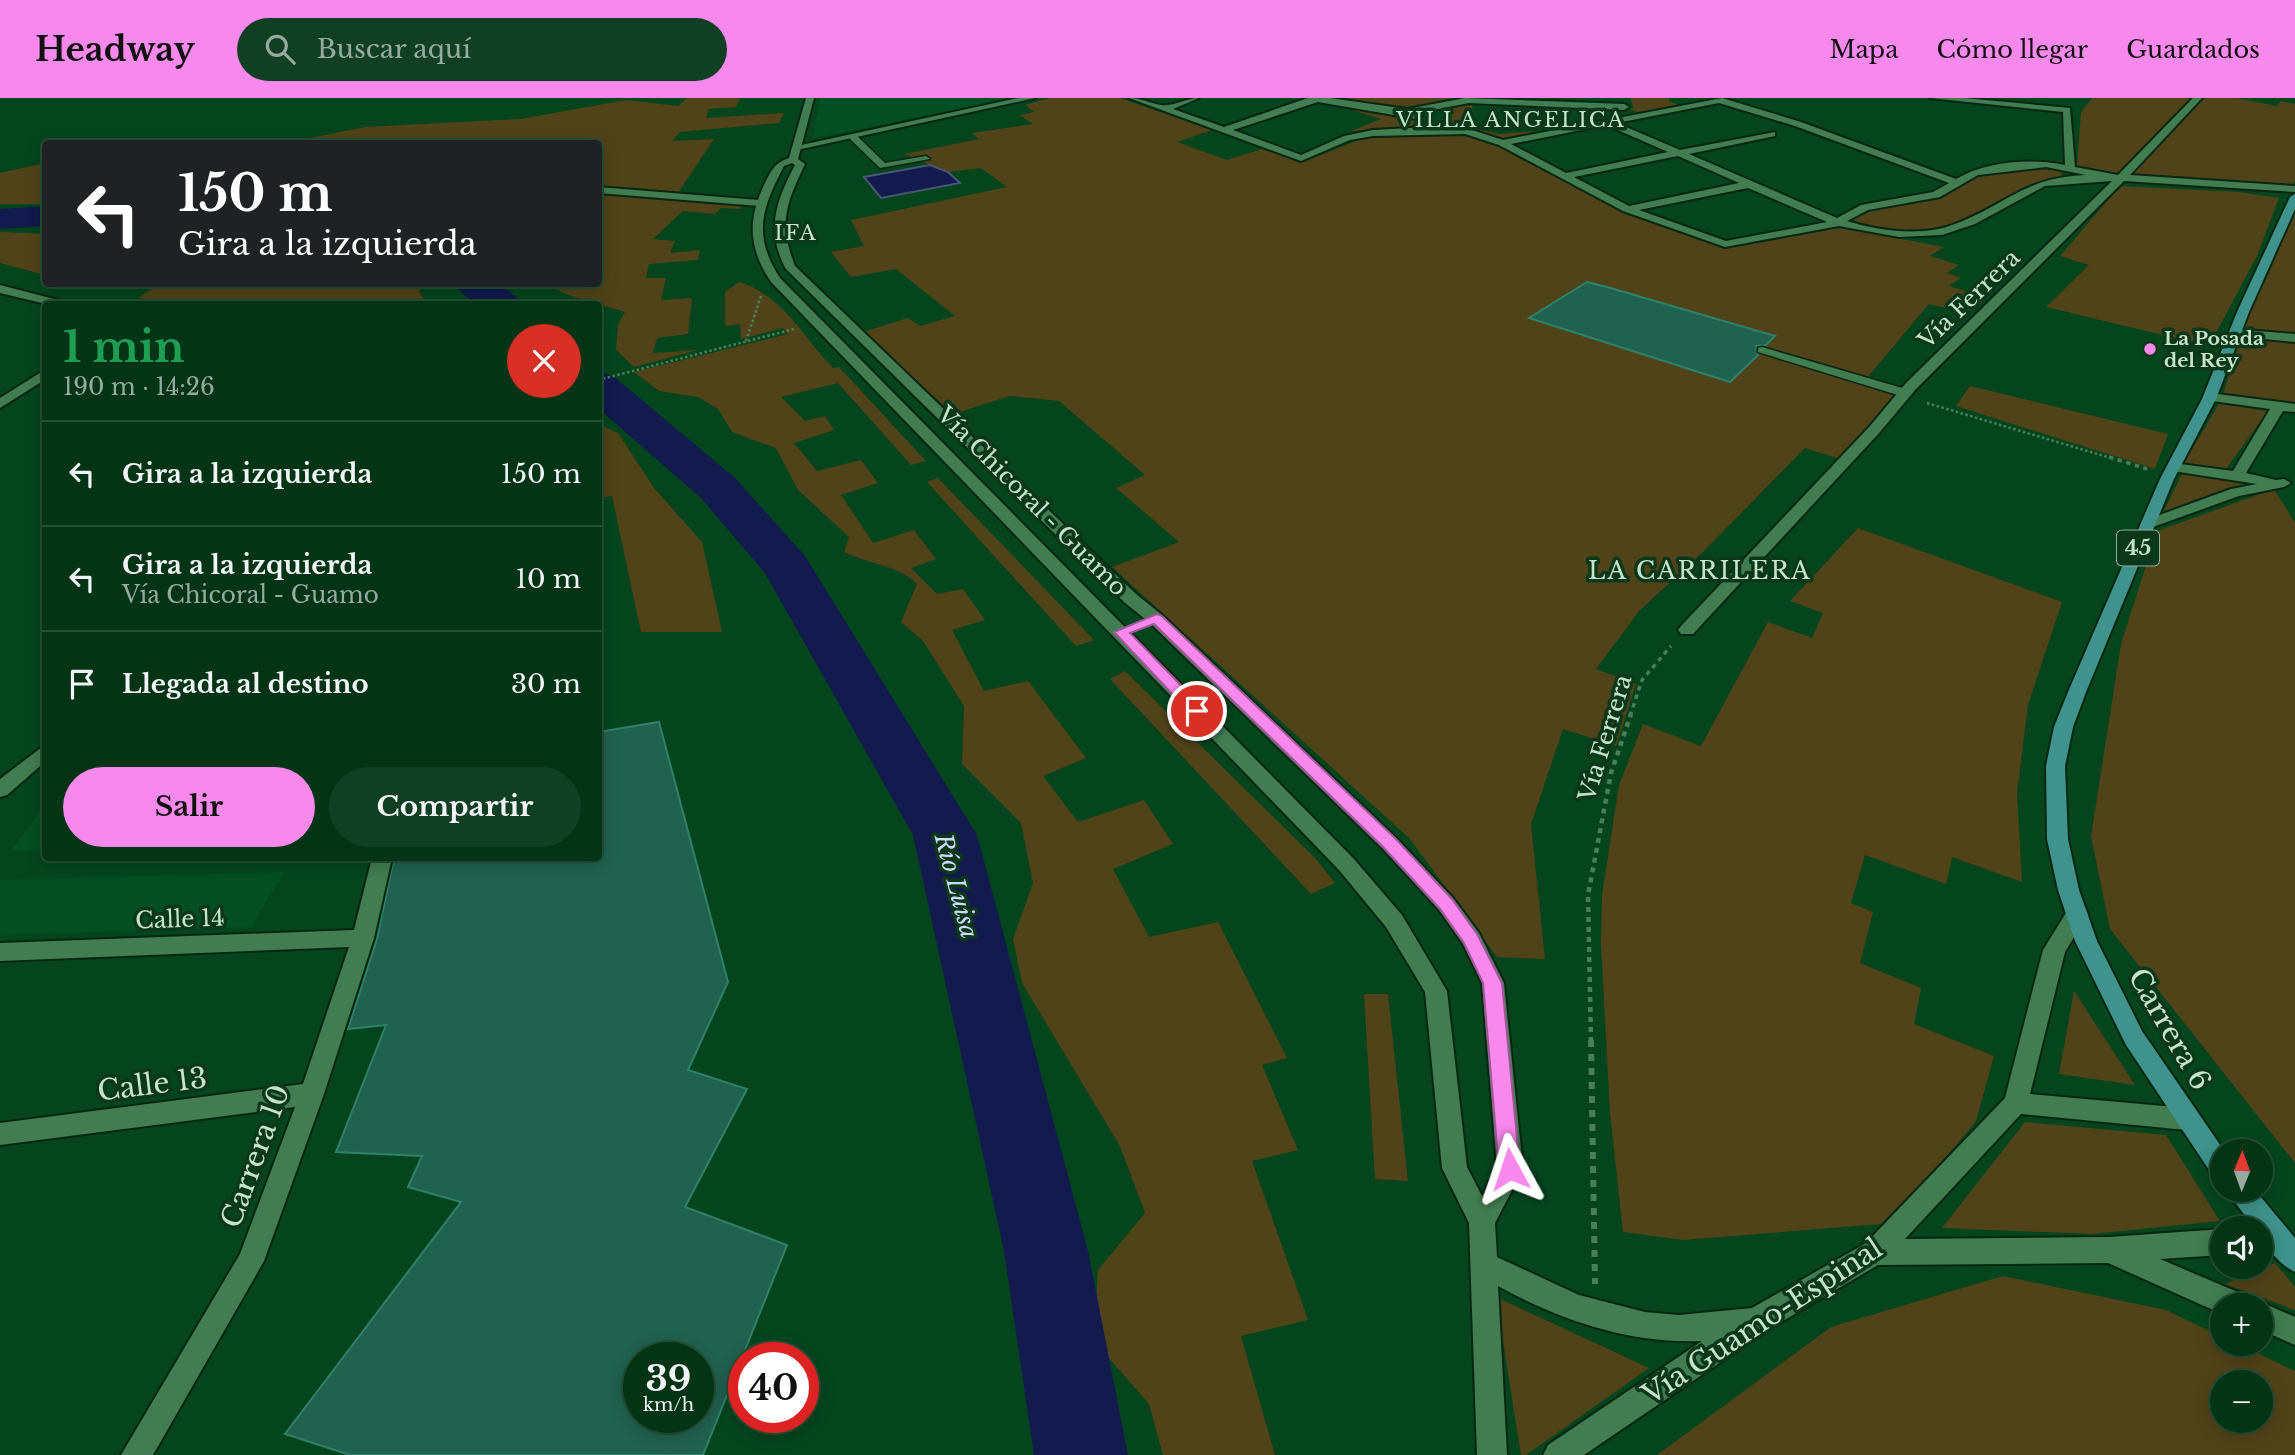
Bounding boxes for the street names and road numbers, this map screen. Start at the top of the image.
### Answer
street label: Vía Ferrera [1912,243,2026,355]
street label: Vía Chicoral - Guamo [931,400,1133,602]
road number: 45 [2117,531,2159,566]
street label: Vía Ferrera [1572,671,1638,805]
street label: Calle 14 [135,903,225,935]
street label: Carrera 6 [2121,962,2218,1096]
street label: Calle 13 [95,1060,209,1109]
street label: Carrera 10 [213,1080,297,1232]
street label: Vía Guamo-Espinal [1635,1231,1889,1413]

